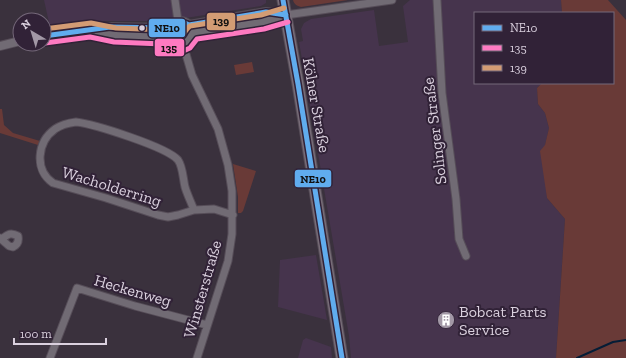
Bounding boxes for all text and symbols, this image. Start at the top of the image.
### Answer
north arrow [12,12,52,52]
line badge: 139 [206,12,236,31]
legend [474,12,614,84]
text: 139 [213,15,229,28]
text: N [19,16,34,32]
line badge: NE10 [148,18,186,38]
text: NE10 [510,21,538,35]
text: NE10 [154,22,180,35]
unlabelled marker [137,23,147,33]
line badge: 135 [154,38,185,57]
text: 135 [510,41,527,55]
text: 135 [161,42,177,55]
street label: Kölner Straße [299,56,334,154]
text: 139 [510,61,527,75]
street label: Solinger Straße [418,76,450,186]
street label: Wacholderring [60,162,164,211]
line badge: NE10 [294,169,332,188]
text: NE10 [300,173,326,186]
street label: Winsterstraße [179,238,226,340]
street label: Heckenweg [92,270,174,311]
place label: Bobcat Parts Service [459,302,547,339]
building icon: Bobcat Parts Service [436,310,456,330]
scale bar [14,320,106,346]
text: 100 m [20,327,52,341]

